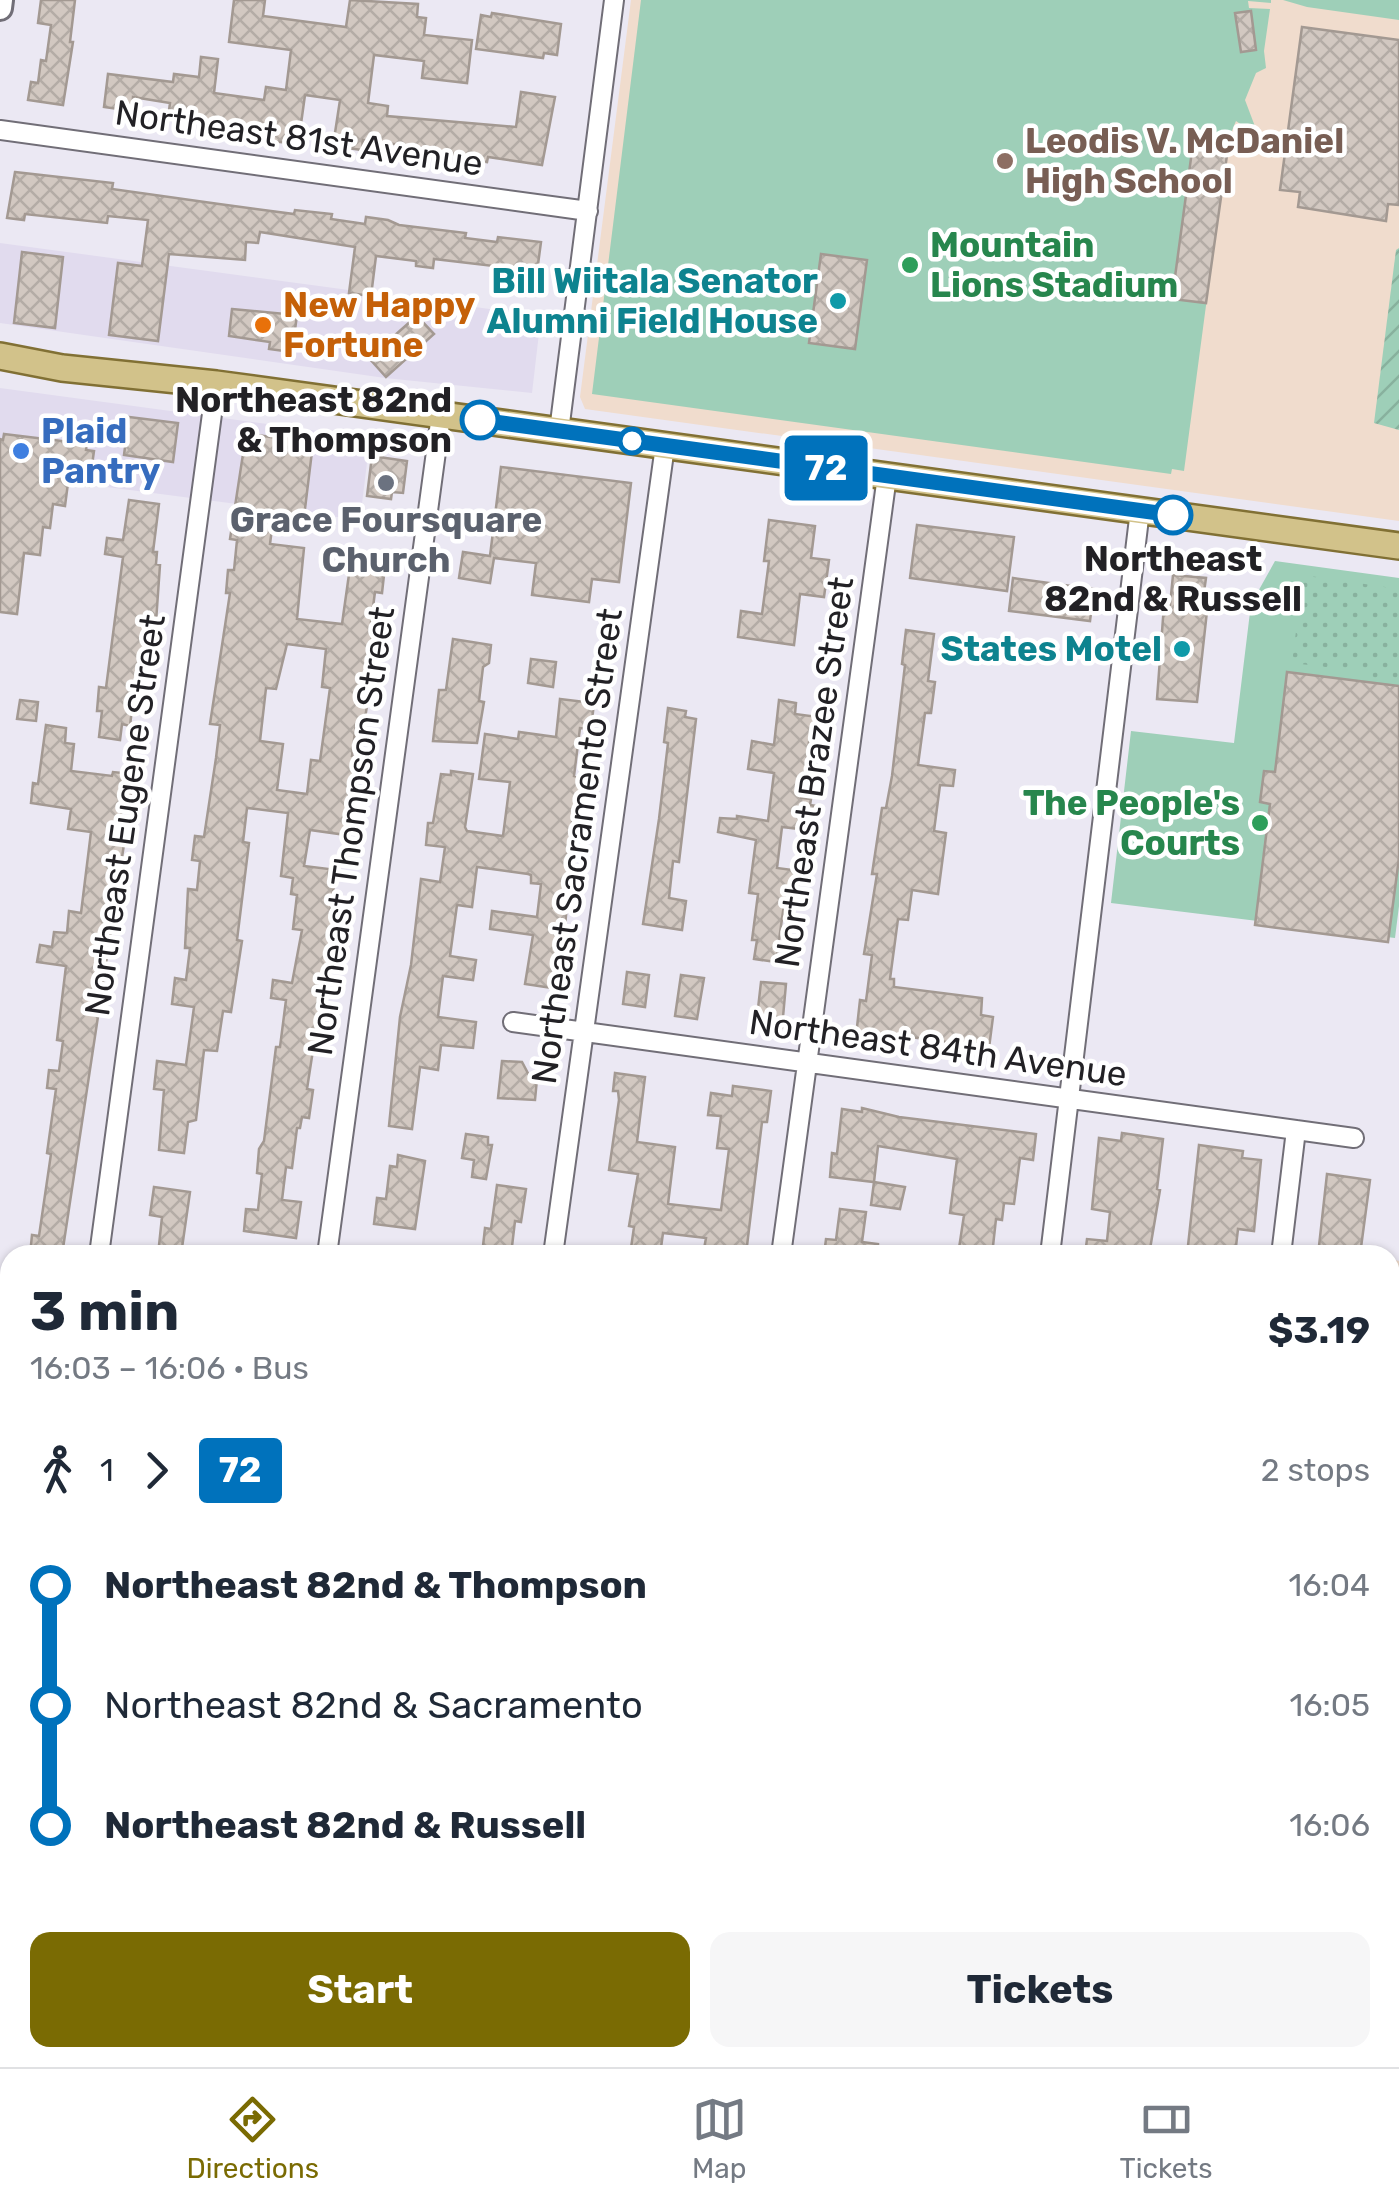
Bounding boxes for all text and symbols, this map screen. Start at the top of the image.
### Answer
street label: Northeast 81st Avenue [113,91,485,185]
place label: Leodis V. McDaniel High School [1025,120,1344,202]
marker: Leodis V. McDaniel High School [994,150,1016,172]
place label: Mountain Lions Stadium [930,224,1178,306]
marker: Mountain Lions Stadium [899,254,921,276]
place label: Bill Wiitala Senator Alumni Field House [486,260,818,342]
place label: New Happy Fortune [283,284,476,366]
marker: Bill Wiitala Senator Alumni Field House [827,290,849,312]
marker: New Happy Fortune [252,314,274,336]
place label: Northeast 82nd & Thompson [175,379,452,461]
marker: Northeast 82nd & Thompson [461,401,499,439]
place label: Plaid Pantry [41,410,160,492]
unlabelled marker [619,428,645,454]
line badge: 72 [781,436,871,500]
marker: Plaid Pantry [10,440,32,462]
text: 72 [805,447,847,489]
marker: Grace Foursquare Church [375,472,397,494]
marker: Northeast 82nd & Russell [1154,496,1192,534]
place label: Grace Foursquare Church [230,499,542,581]
place label: Northeast 82nd & Russell [1044,538,1302,620]
street label: Northeast Brazee Street [766,574,862,970]
street label: Northeast Thompson Street [299,604,403,1058]
street label: Northeast Sacramento Street [523,606,631,1086]
street label: Northeast Eugene Street [76,612,174,1018]
place label: States Motel [941,628,1162,670]
marker: States Motel [1171,638,1193,660]
place label: The People's Courts [1023,782,1240,864]
marker: The People's Courts [1249,812,1271,834]
street label: Northeast 84th Avenue [746,1001,1130,1095]
text: 3 min [30,1279,179,1344]
text: $3.19 [1268,1307,1370,1353]
text: 16:03 – 16:06 · Bus [30,1349,309,1387]
icon: walk [30,1443,85,1498]
icon: forward [129,1443,184,1498]
text: 72 [219,1449,262,1491]
text: 1 [100,1451,114,1489]
text: 2 stops [1261,1451,1370,1489]
text: Northeast 82nd & Thompson [104,1562,647,1608]
text: 16:04 [1289,1566,1370,1604]
text: Northeast 82nd & Sacramento [104,1682,643,1728]
text: 16:05 [1289,1686,1370,1724]
text: Northeast 82nd & Russell [104,1802,586,1848]
text: 16:06 [1289,1806,1370,1844]
button: Start [30,1932,690,2047]
button: Tickets [710,1932,1370,2047]
tab: Directions [186,2092,319,2185]
tab: Map [692,2092,747,2185]
tab: Tickets [1120,2092,1213,2185]

